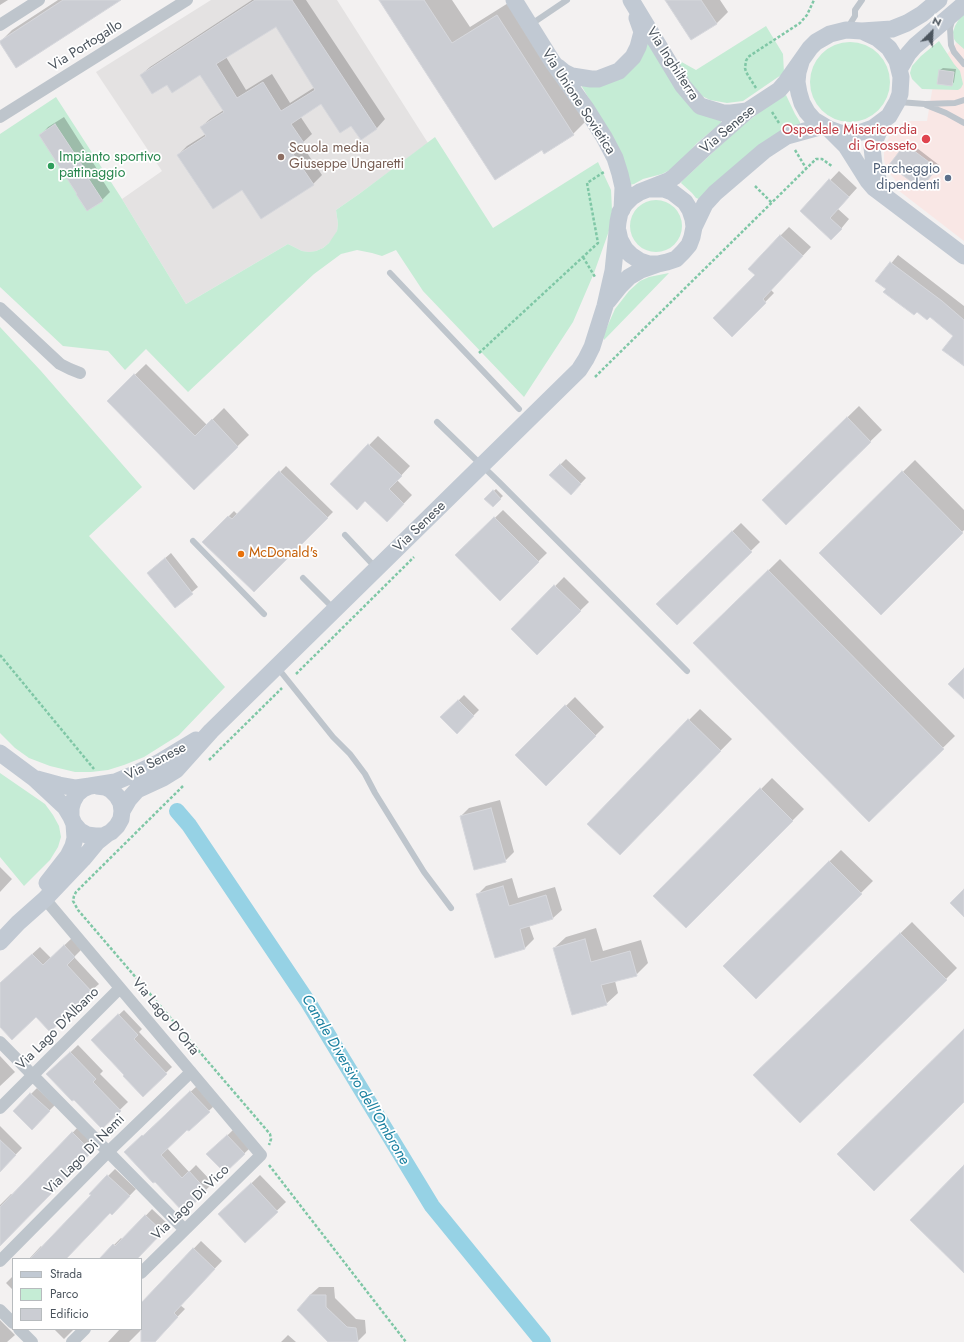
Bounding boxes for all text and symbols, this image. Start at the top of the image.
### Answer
north arrow [912,12,952,52]
text: N [930,12,944,30]
street label: Via Portogallo [46,17,126,75]
street label: Via Inghilterra [642,24,702,104]
street label: Via Unione Sovietica [538,46,618,158]
street label: Via Senese [697,102,759,158]
place label: Ospedale Misericordia di Grosseto [782,123,917,156]
marker: Ospedale Misericordia di Grosseto [920,133,932,145]
place label: Scuola media Giuseppe Ungaretti [289,141,404,174]
place label: Impianto sportivo pattinaggio [59,150,161,182]
marker: Scuola media Giuseppe Ungaretti [276,152,286,162]
marker: Impianto sportivo pattinaggio [46,161,56,171]
place label: Parcheggio dipendenti [873,162,940,194]
marker: Parcheggio dipendenti [943,173,953,183]
street label: Via Senese [390,498,450,556]
place label: McDonald's [249,546,318,562]
marker: McDonald's [236,549,246,559]
street label: Via Senese [123,740,189,784]
street label: Via Lago D'Orta [128,975,202,1059]
street label: Via Lago D'Albano [13,984,103,1074]
water label: Canale Diversivo dell'Ombrone [297,992,413,1168]
street label: Via Lago Di Nemi [41,1111,129,1199]
street label: Via Lago Di Vico [149,1162,233,1244]
legend [12,1258,142,1330]
text: Strada [50,1265,82,1283]
text: Parco [50,1285,78,1303]
text: Edificio [50,1305,89,1323]

